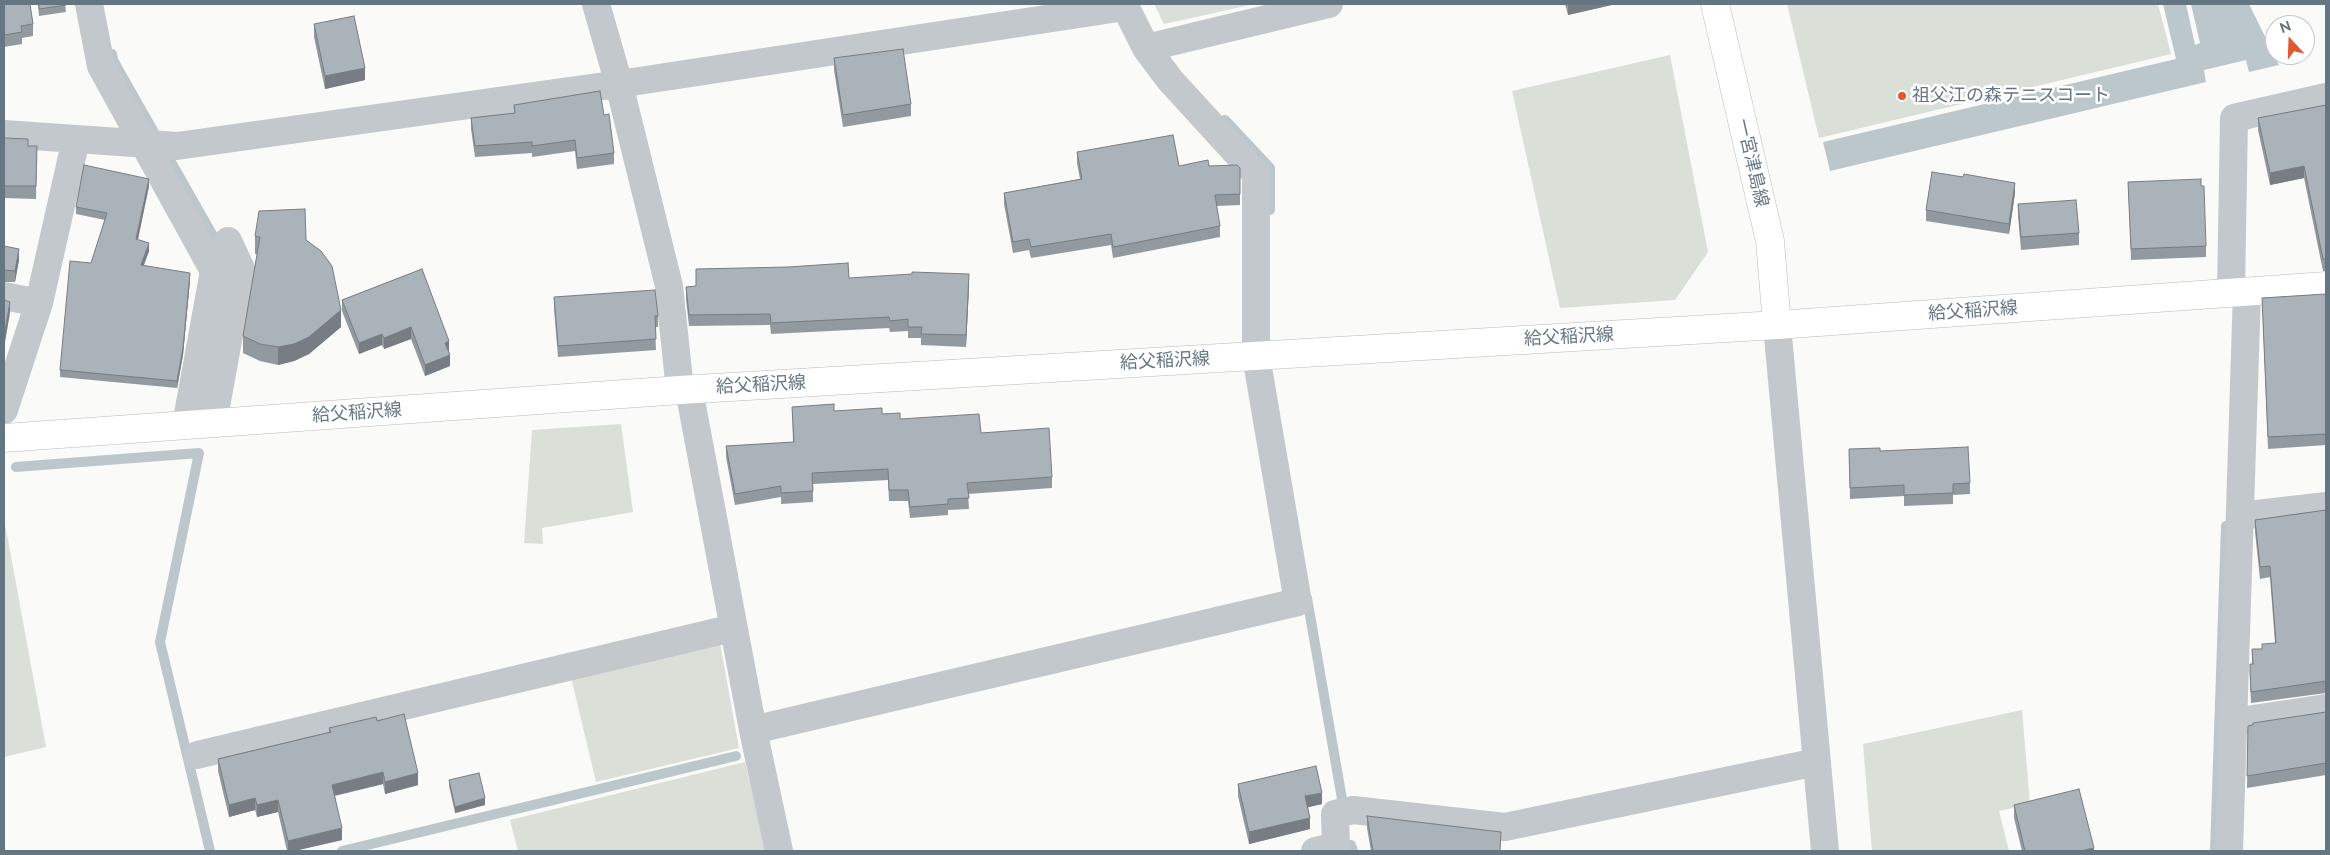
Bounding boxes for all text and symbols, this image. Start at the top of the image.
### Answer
north arrow [2265,15,2315,65]
text: N [2277,17,2293,36]
place label: 祖父江の森テニスコート [1912,85,2110,107]
marker: 祖父江の森テニスコート [1896,90,1908,102]
street label: 一宮津島線 [1731,117,1773,209]
street label: 給父稲沢線 [1927,297,2019,325]
street label: 給父稲沢線 [1523,324,1615,350]
street label: 給父稲沢線 [1119,348,1211,374]
street label: 給父稲沢線 [715,372,807,398]
street label: 給父稲沢線 [311,399,403,427]

